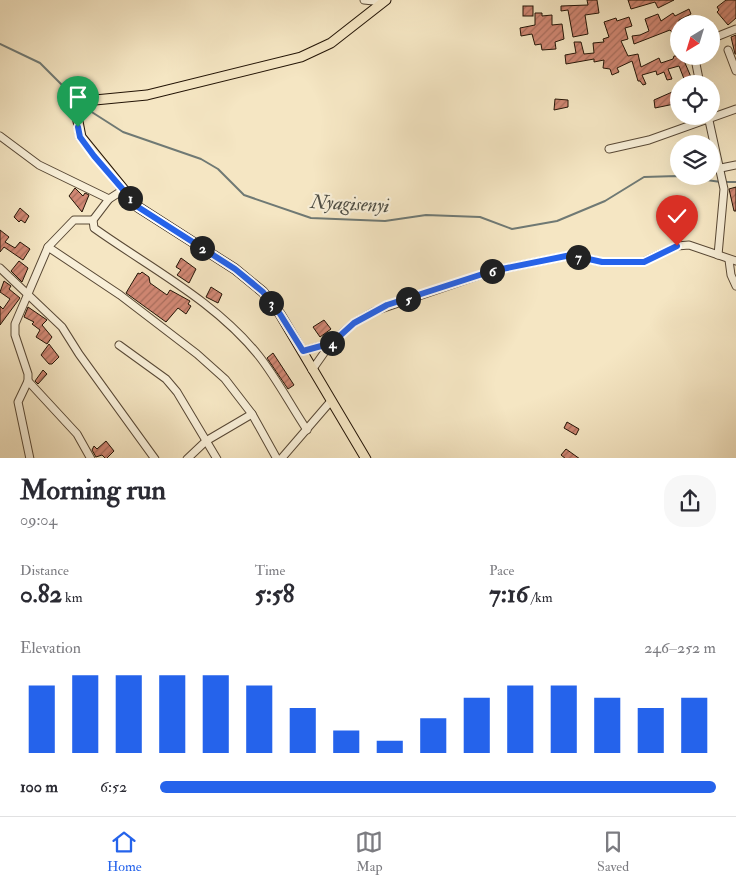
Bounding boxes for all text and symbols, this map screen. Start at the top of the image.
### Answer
north arrow [670,15,720,65]
map controls [670,15,720,185]
button: locate [670,75,720,125]
pin [57,76,99,127]
icon: arrive [64,83,92,111]
button: layers [670,135,720,185]
pin: 1 [118,186,142,210]
water label: Nyagisenyi [309,189,391,218]
text: 1 [128,190,133,207]
pin [656,195,698,246]
icon: check [663,202,691,230]
pin: 2 [190,236,214,260]
text: 2 [199,240,206,257]
pin: 7 [566,244,590,270]
text: 7 [575,249,582,266]
pin: 6 [480,258,504,284]
text: 6 [489,263,496,280]
pin: 5 [396,286,420,312]
pin: 3 [258,290,284,316]
text: 5 [405,291,412,308]
text: 3 [269,295,274,312]
pin: 4 [320,330,344,356]
text: 4 [329,335,336,352]
text: Morning run [20,473,166,508]
button: share [664,475,716,527]
text: 09:04 [20,510,57,530]
text: Distance [20,562,69,579]
text: Time [255,562,285,579]
text: Pace [489,562,514,579]
text: 0.82 [20,579,62,610]
text: 5:58 [255,579,295,610]
text: 7:16 [489,579,528,610]
text: km [62,589,83,606]
text: /km [528,589,553,606]
text: Elevation [20,638,81,658]
text: 246–252 m [644,638,716,658]
text: 100 m [20,777,58,797]
text: 6:52 [100,777,127,797]
tab: Home [107,828,142,875]
tab: Map [355,828,383,875]
tab: Saved [597,828,629,875]

